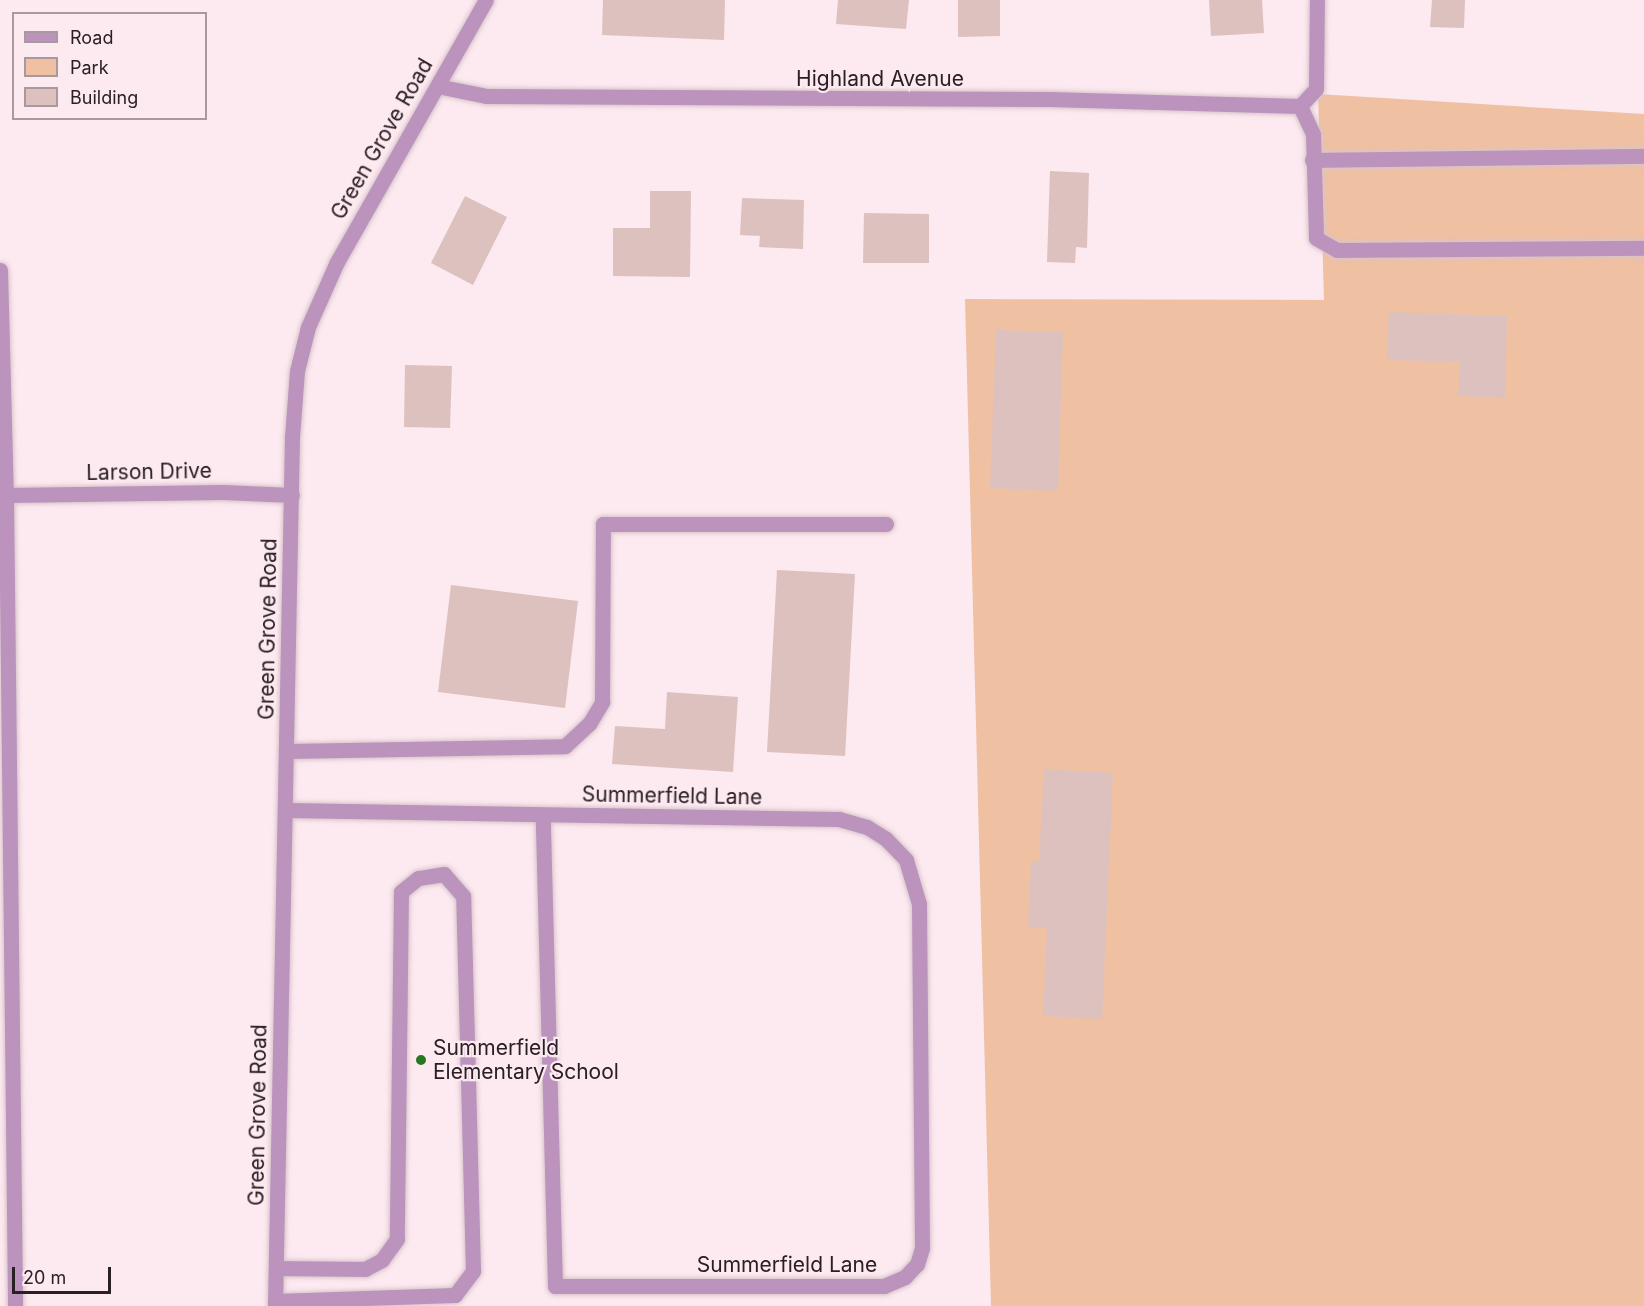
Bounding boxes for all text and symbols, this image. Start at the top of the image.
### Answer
legend [12,12,207,120]
text: Road [70,27,113,48]
street label: Green Grove Road [326,54,438,224]
text: Park [70,57,109,78]
street label: Highland Avenue [796,66,964,92]
text: Building [70,87,138,108]
street label: Larson Drive [86,458,212,486]
street label: Green Grove Road [254,538,282,720]
street label: Summerfield Lane [582,782,762,810]
street label: Green Grove Road [244,1024,272,1206]
place label: Summerfield Elementary School [433,1035,619,1085]
marker: Summerfield Elementary School [414,1053,428,1067]
street label: Summerfield Lane [697,1252,877,1278]
scale bar [15,1255,114,1293]
text: 20 m [23,1267,66,1288]

